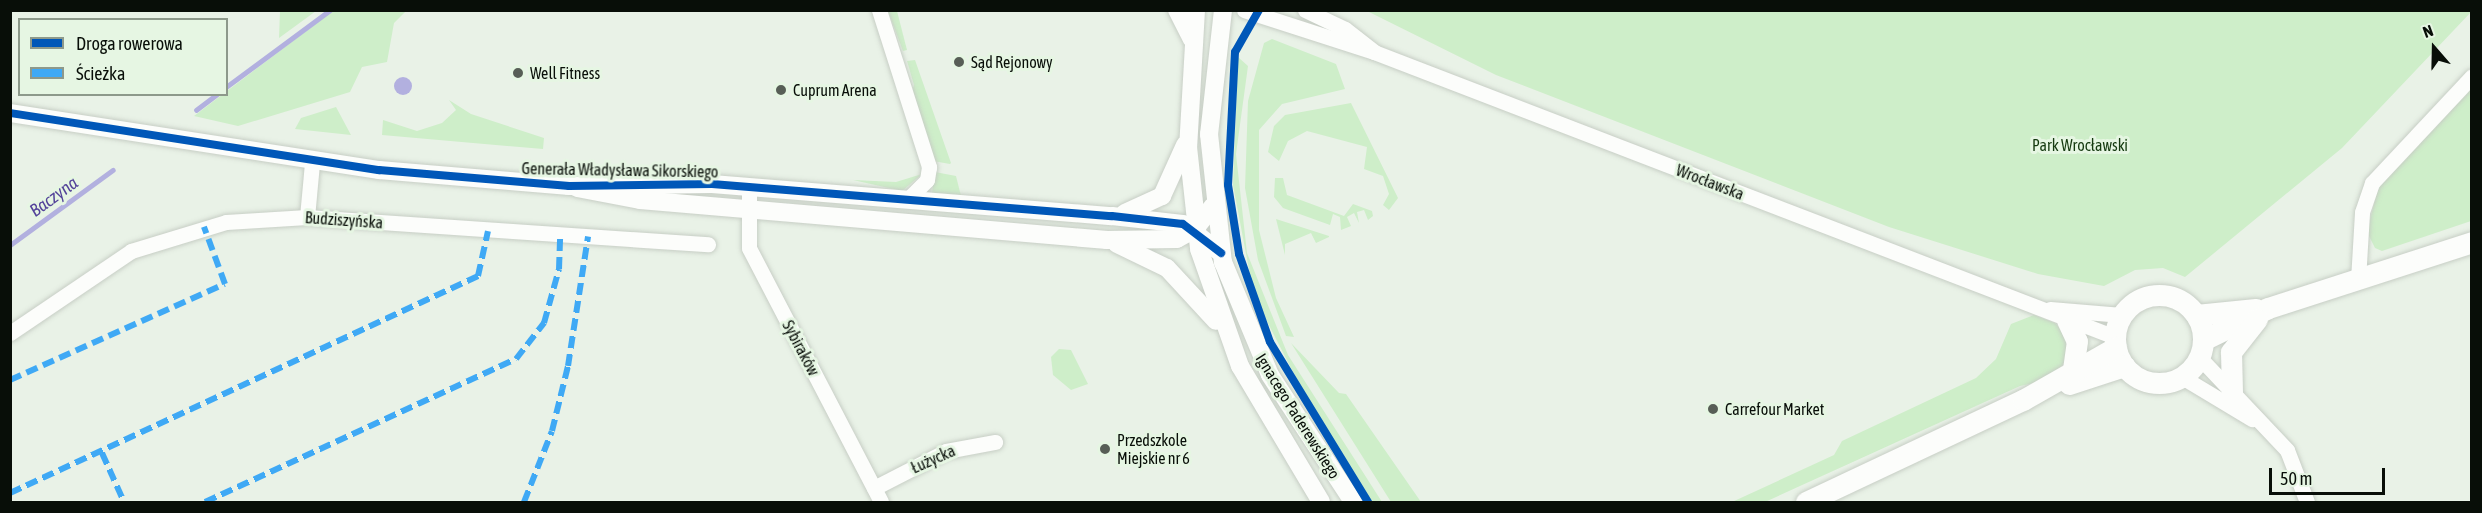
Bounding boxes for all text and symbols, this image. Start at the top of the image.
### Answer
legend [18,18,228,96]
north arrow [2404,18,2464,78]
text: N [2420,21,2435,41]
text: Droga rowerowa [76,33,183,54]
place label: Sąd Rejonowy [971,52,1053,72]
marker: Sąd Rejonowy [952,55,966,69]
text: Ścieżka [76,63,125,84]
place label: Well Fitness [530,63,600,83]
marker: Well Fitness [511,66,525,80]
place label: Cuprum Arena [793,80,877,100]
marker: Cuprum Arena [774,83,788,97]
park label: Park Wrocławski [2032,135,2128,155]
street label: Generała Władysława Sikorskiego [521,159,719,181]
street label: Wrocławska [1673,160,1747,204]
water label: Baczyna [26,172,82,222]
street label: Budziszyńska [304,208,384,232]
street label: Sybiraków [778,317,824,379]
street label: Ignacego Paderewskiego [1252,350,1344,482]
place label: Carrefour Market [1725,399,1824,419]
marker: Carrefour Market [1706,402,1720,416]
place label: Przedszkole Miejskie nr 6 [1117,430,1190,468]
street label: Łużycka [908,441,958,477]
marker: Przedszkole Miejskie nr 6 [1098,442,1112,456]
scale bar [2272,456,2388,494]
text: 50 m [2280,468,2312,489]

